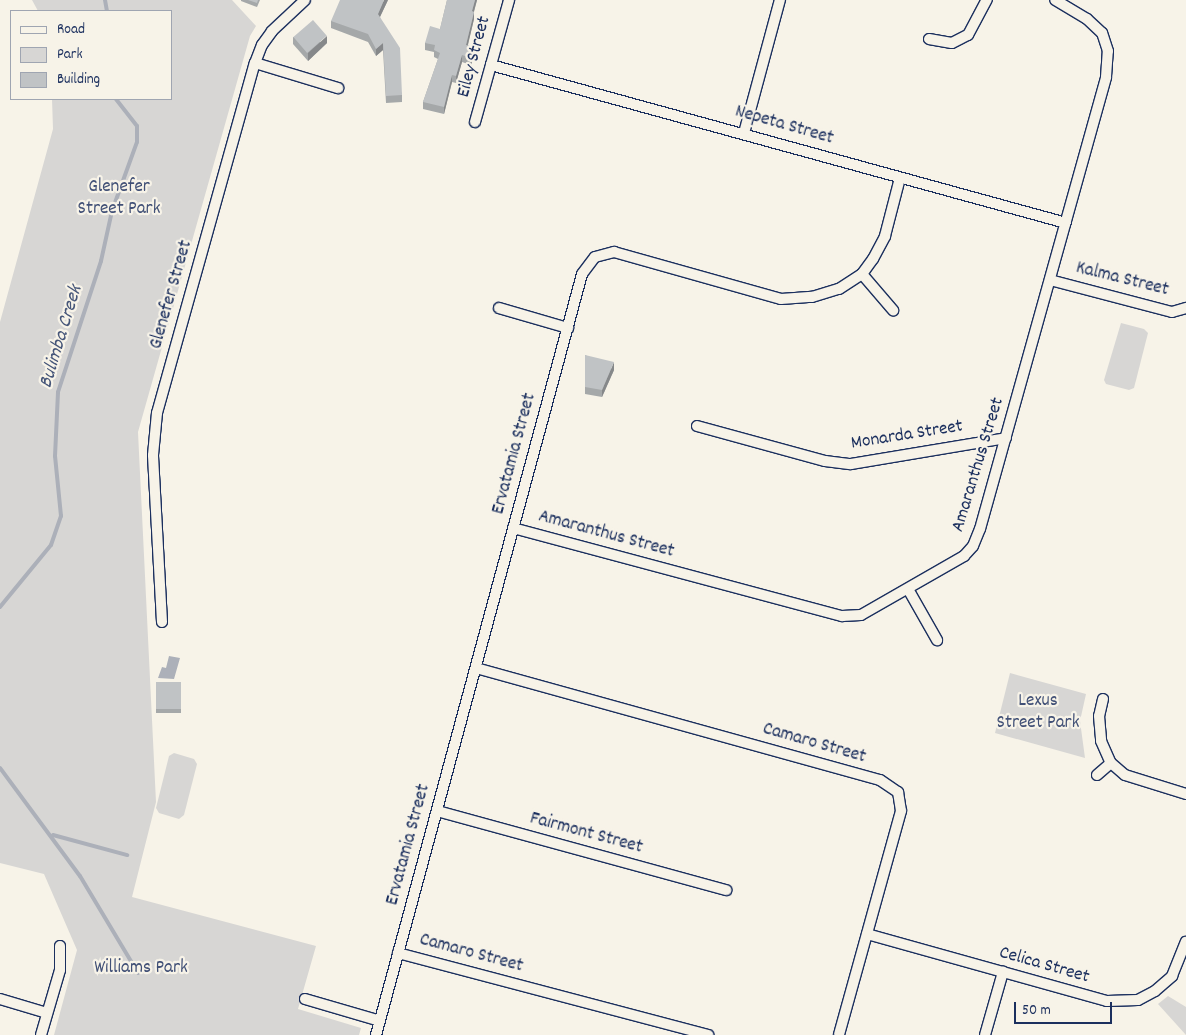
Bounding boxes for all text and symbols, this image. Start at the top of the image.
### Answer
legend [10,10,172,100]
street label: Eiley Street [453,14,497,100]
text: Road [57,19,85,41]
text: Park [57,44,83,66]
text: Building [57,69,100,91]
street label: Nepeta Street [732,101,836,151]
park label: Glenefer Street Park [78,177,160,221]
street label: Glenefer Street [146,238,198,352]
street label: Kalma Street [1073,257,1171,303]
water label: Bulimba Creek [35,283,89,391]
street label: Ervatamia Street [488,391,542,517]
street label: Amaranthus Street [948,395,1010,535]
street label: Monarda Street [850,416,964,456]
street label: Amaranthus Street [536,506,676,564]
park label: Lexus Street Park [997,691,1079,735]
street label: Camaro Street [760,718,868,770]
street label: Ervatamia Street [382,782,436,908]
street label: Fairmont Street [527,808,645,860]
street label: Camaro Street [417,929,525,979]
street label: Celica Street [996,942,1092,990]
park label: Williams Park [94,958,188,980]
scale bar [1016,992,1114,1024]
text: 50 m [1022,1000,1051,1022]

